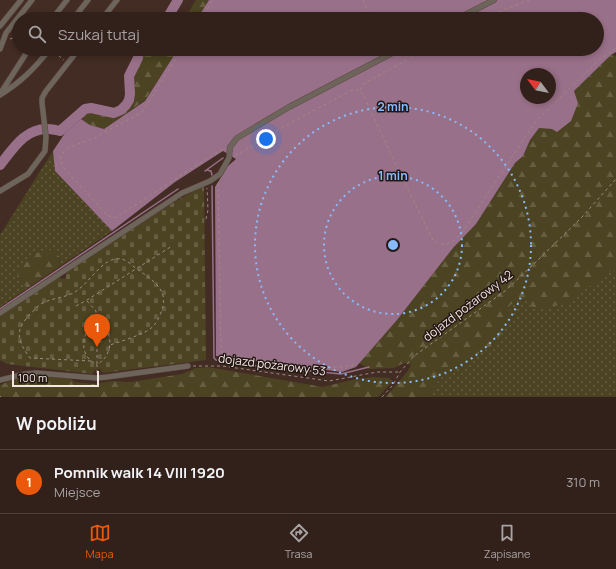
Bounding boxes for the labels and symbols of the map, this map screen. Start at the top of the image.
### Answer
north arrow [520,68,556,104]
text: 2 min [377,98,409,115]
your location [256,129,276,149]
text: 1 min [378,167,408,184]
centre of rings [386,238,400,252]
street label: dojazd pożarowy 42 [419,266,516,345]
pin: 1 [84,314,110,347]
street label: dojazd pożarowy 53 [217,349,327,380]
scale bar [12,369,99,388]

